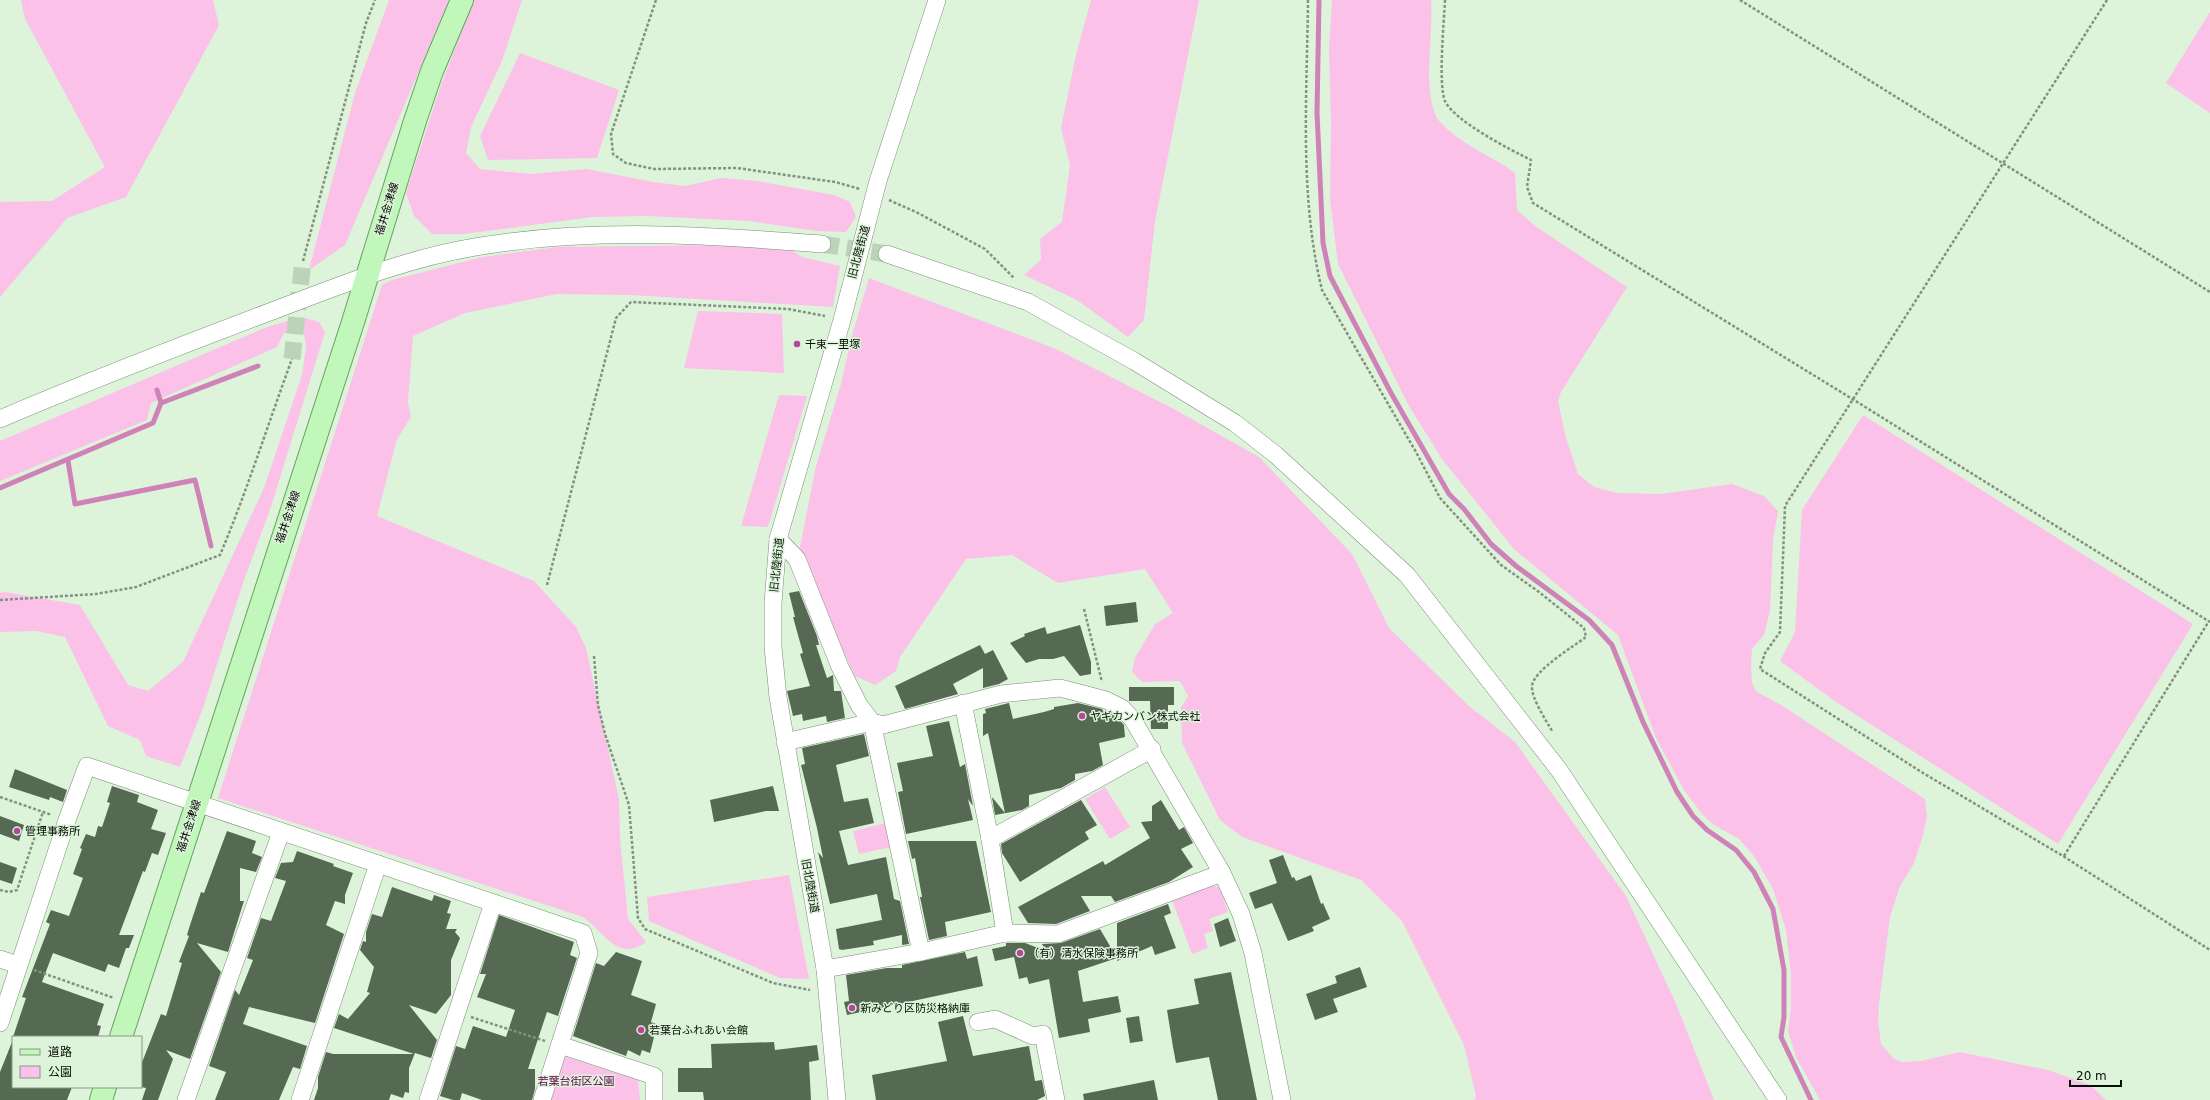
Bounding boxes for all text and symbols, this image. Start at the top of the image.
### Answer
street label: 福井金津線 [373,181,401,237]
street label: 旧北陸街道 [846,224,872,280]
place label: 千束一里塚 [805,338,860,351]
marker: 千束一里塚 [792,339,802,349]
street label: 福井金津線 [273,489,303,545]
street label: 旧北陸街道 [768,537,786,593]
place label: ヤギカンバン株式会社 [1090,710,1201,723]
marker: ヤギカンバン株式会社 [1077,711,1087,721]
street label: 福井金津線 [174,798,204,854]
place label: 管理事務所 [25,825,81,838]
marker: 管理事務所 [12,826,22,836]
street label: 旧北陸街道 [799,858,821,914]
place label: （有）清水保険事務所 [1028,947,1139,960]
marker: （有）清水保険事務所 [1015,948,1025,958]
place label: 新みどり区防災格納庫 [860,1002,970,1015]
marker: 新みどり区防災格納庫 [847,1003,857,1013]
place label: 若葉台ふれあい会館 [649,1024,748,1037]
marker: 若葉台ふれあい会館 [636,1025,646,1035]
legend [12,1036,142,1088]
text: 道路 [48,1045,72,1059]
scale bar [2070,1062,2121,1088]
text: 公園 [48,1065,72,1079]
text: 20 m [2076,1069,2107,1083]
park label: 若葉台街区公園 [538,1075,615,1088]

